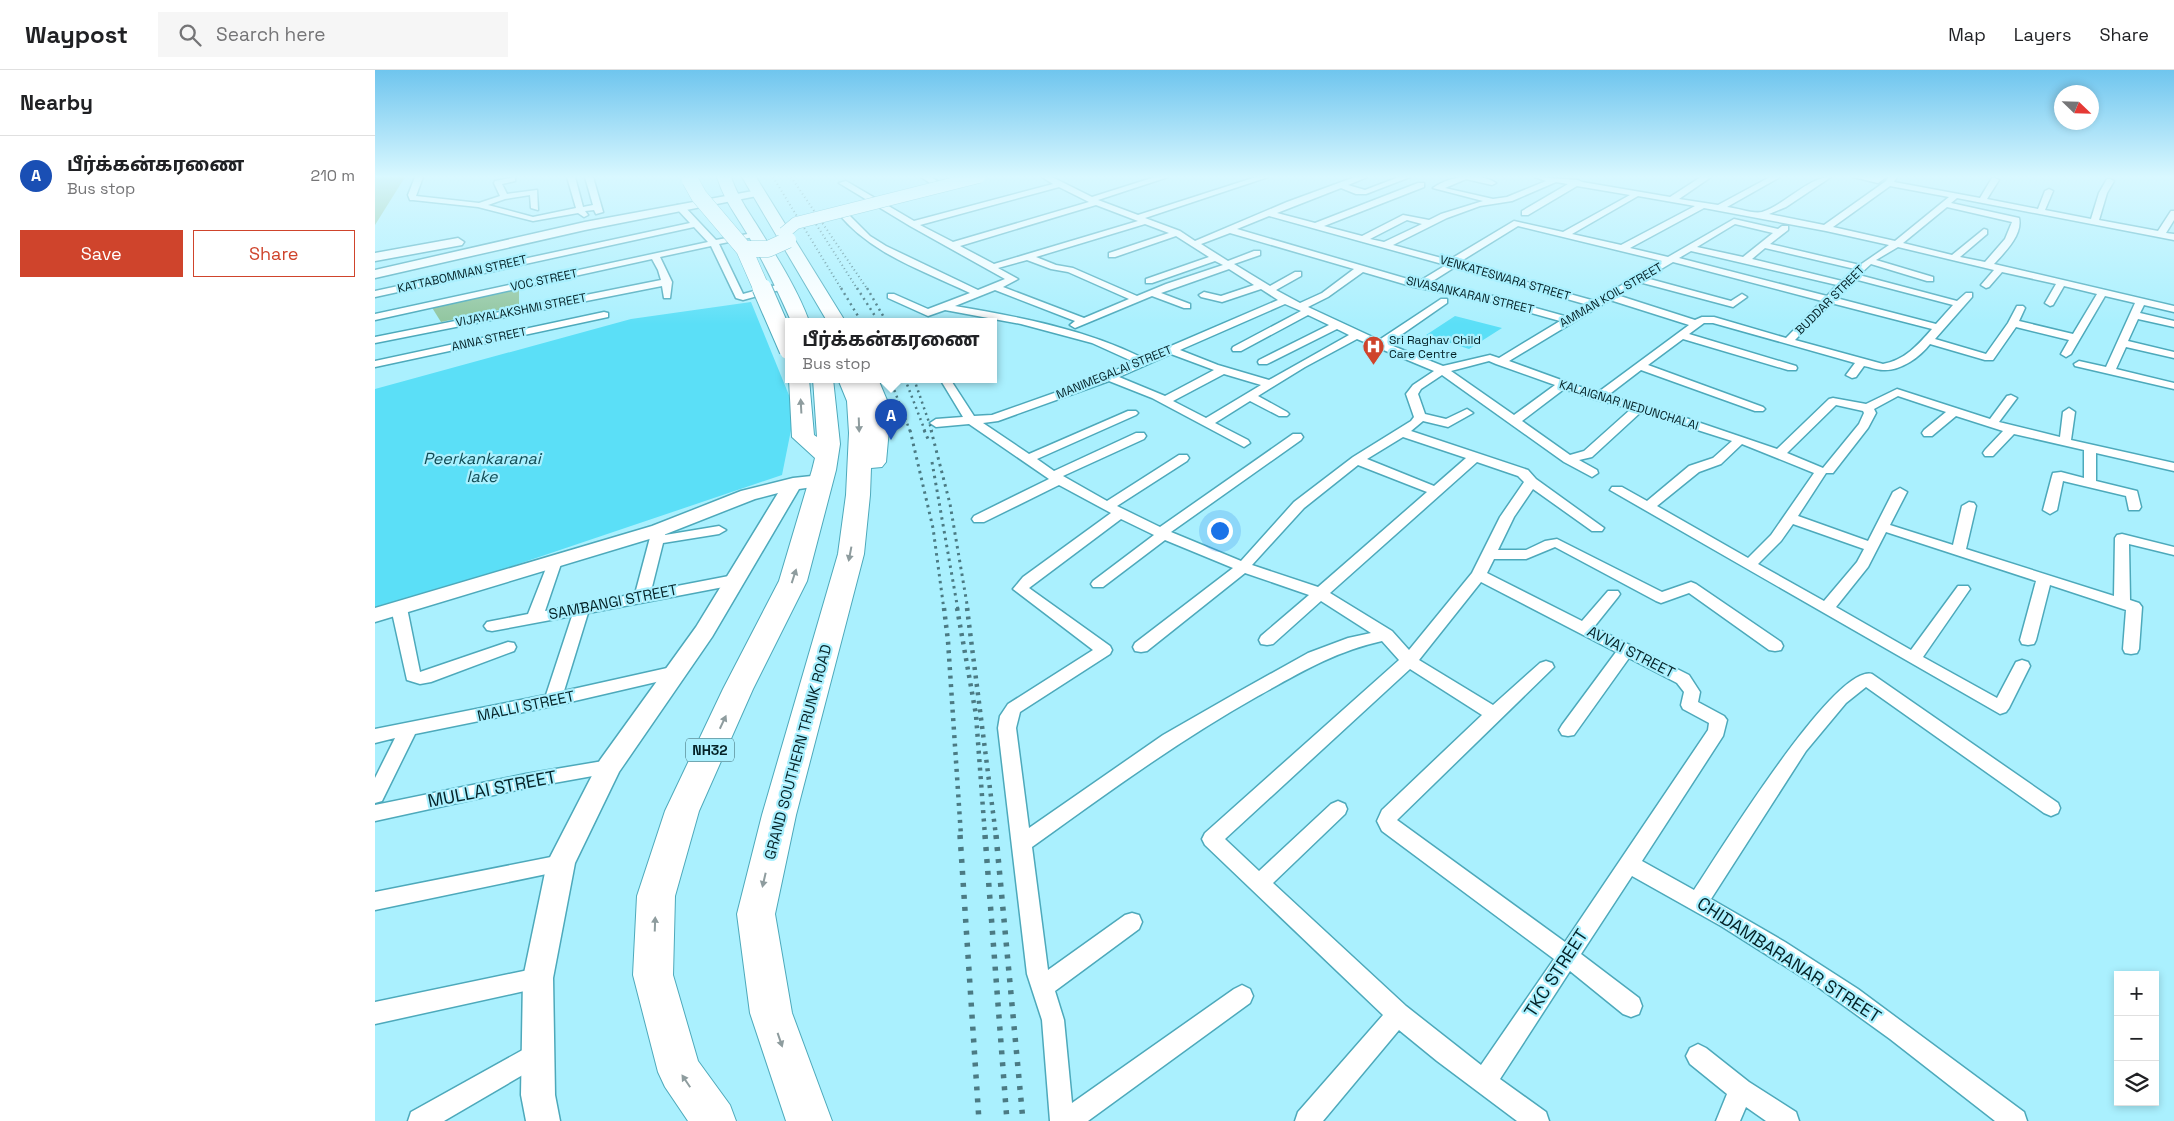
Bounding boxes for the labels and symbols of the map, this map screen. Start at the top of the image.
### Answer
north arrow [2054,85,2099,130]
street label: KATTABOMMAN STREET [396,251,528,297]
street label: VENKATESWARA STREET [1438,252,1572,304]
street label: AMMAN KOIL STREET [1557,259,1665,331]
street label: BUDDAR STREET [1792,262,1868,338]
street label: VOC STREET [509,265,579,295]
street label: SIVASANKARAN STREET [1405,273,1535,317]
street label: VIJAYALAKSHMI STREET [454,289,588,331]
street label: ANNA STREET [450,323,528,355]
place label: Sri Raghav Child Care Centre [1389,332,1481,362]
hospital icon: Sri Raghav Child Care Centre [1361,335,1385,366]
street label: MANIMEGALAI STREET [1054,341,1174,403]
street label: KALAIGNAR NEDUNCHALAI [1557,376,1701,434]
one-way arrow [797,397,805,413]
pin: A [875,399,907,440]
one-way arrow [856,418,864,434]
water label: Peerkankaranai lake [423,448,543,487]
your location [1207,518,1233,544]
one-way arrow [846,547,854,563]
one-way arrow [791,568,799,583]
street label: SAMBANGI STREET [547,580,679,623]
street label: AVVAI STREET [1584,621,1679,682]
street label: GRAND SOUTHERN TRUNK ROAD [760,642,835,861]
street label: MALLI STREET [475,686,576,725]
one-way arrow [719,715,727,729]
road number: NH32 [686,738,734,762]
street label: MULLAI STREET [425,765,559,812]
one-way arrow [760,873,768,888]
street label: CHIDAMBARANAR STREET [1693,891,1886,1028]
one-way arrow [651,916,659,932]
street label: TKC STREET [1519,924,1593,1021]
one-way arrow [777,1032,784,1047]
one-way arrow [682,1074,691,1087]

